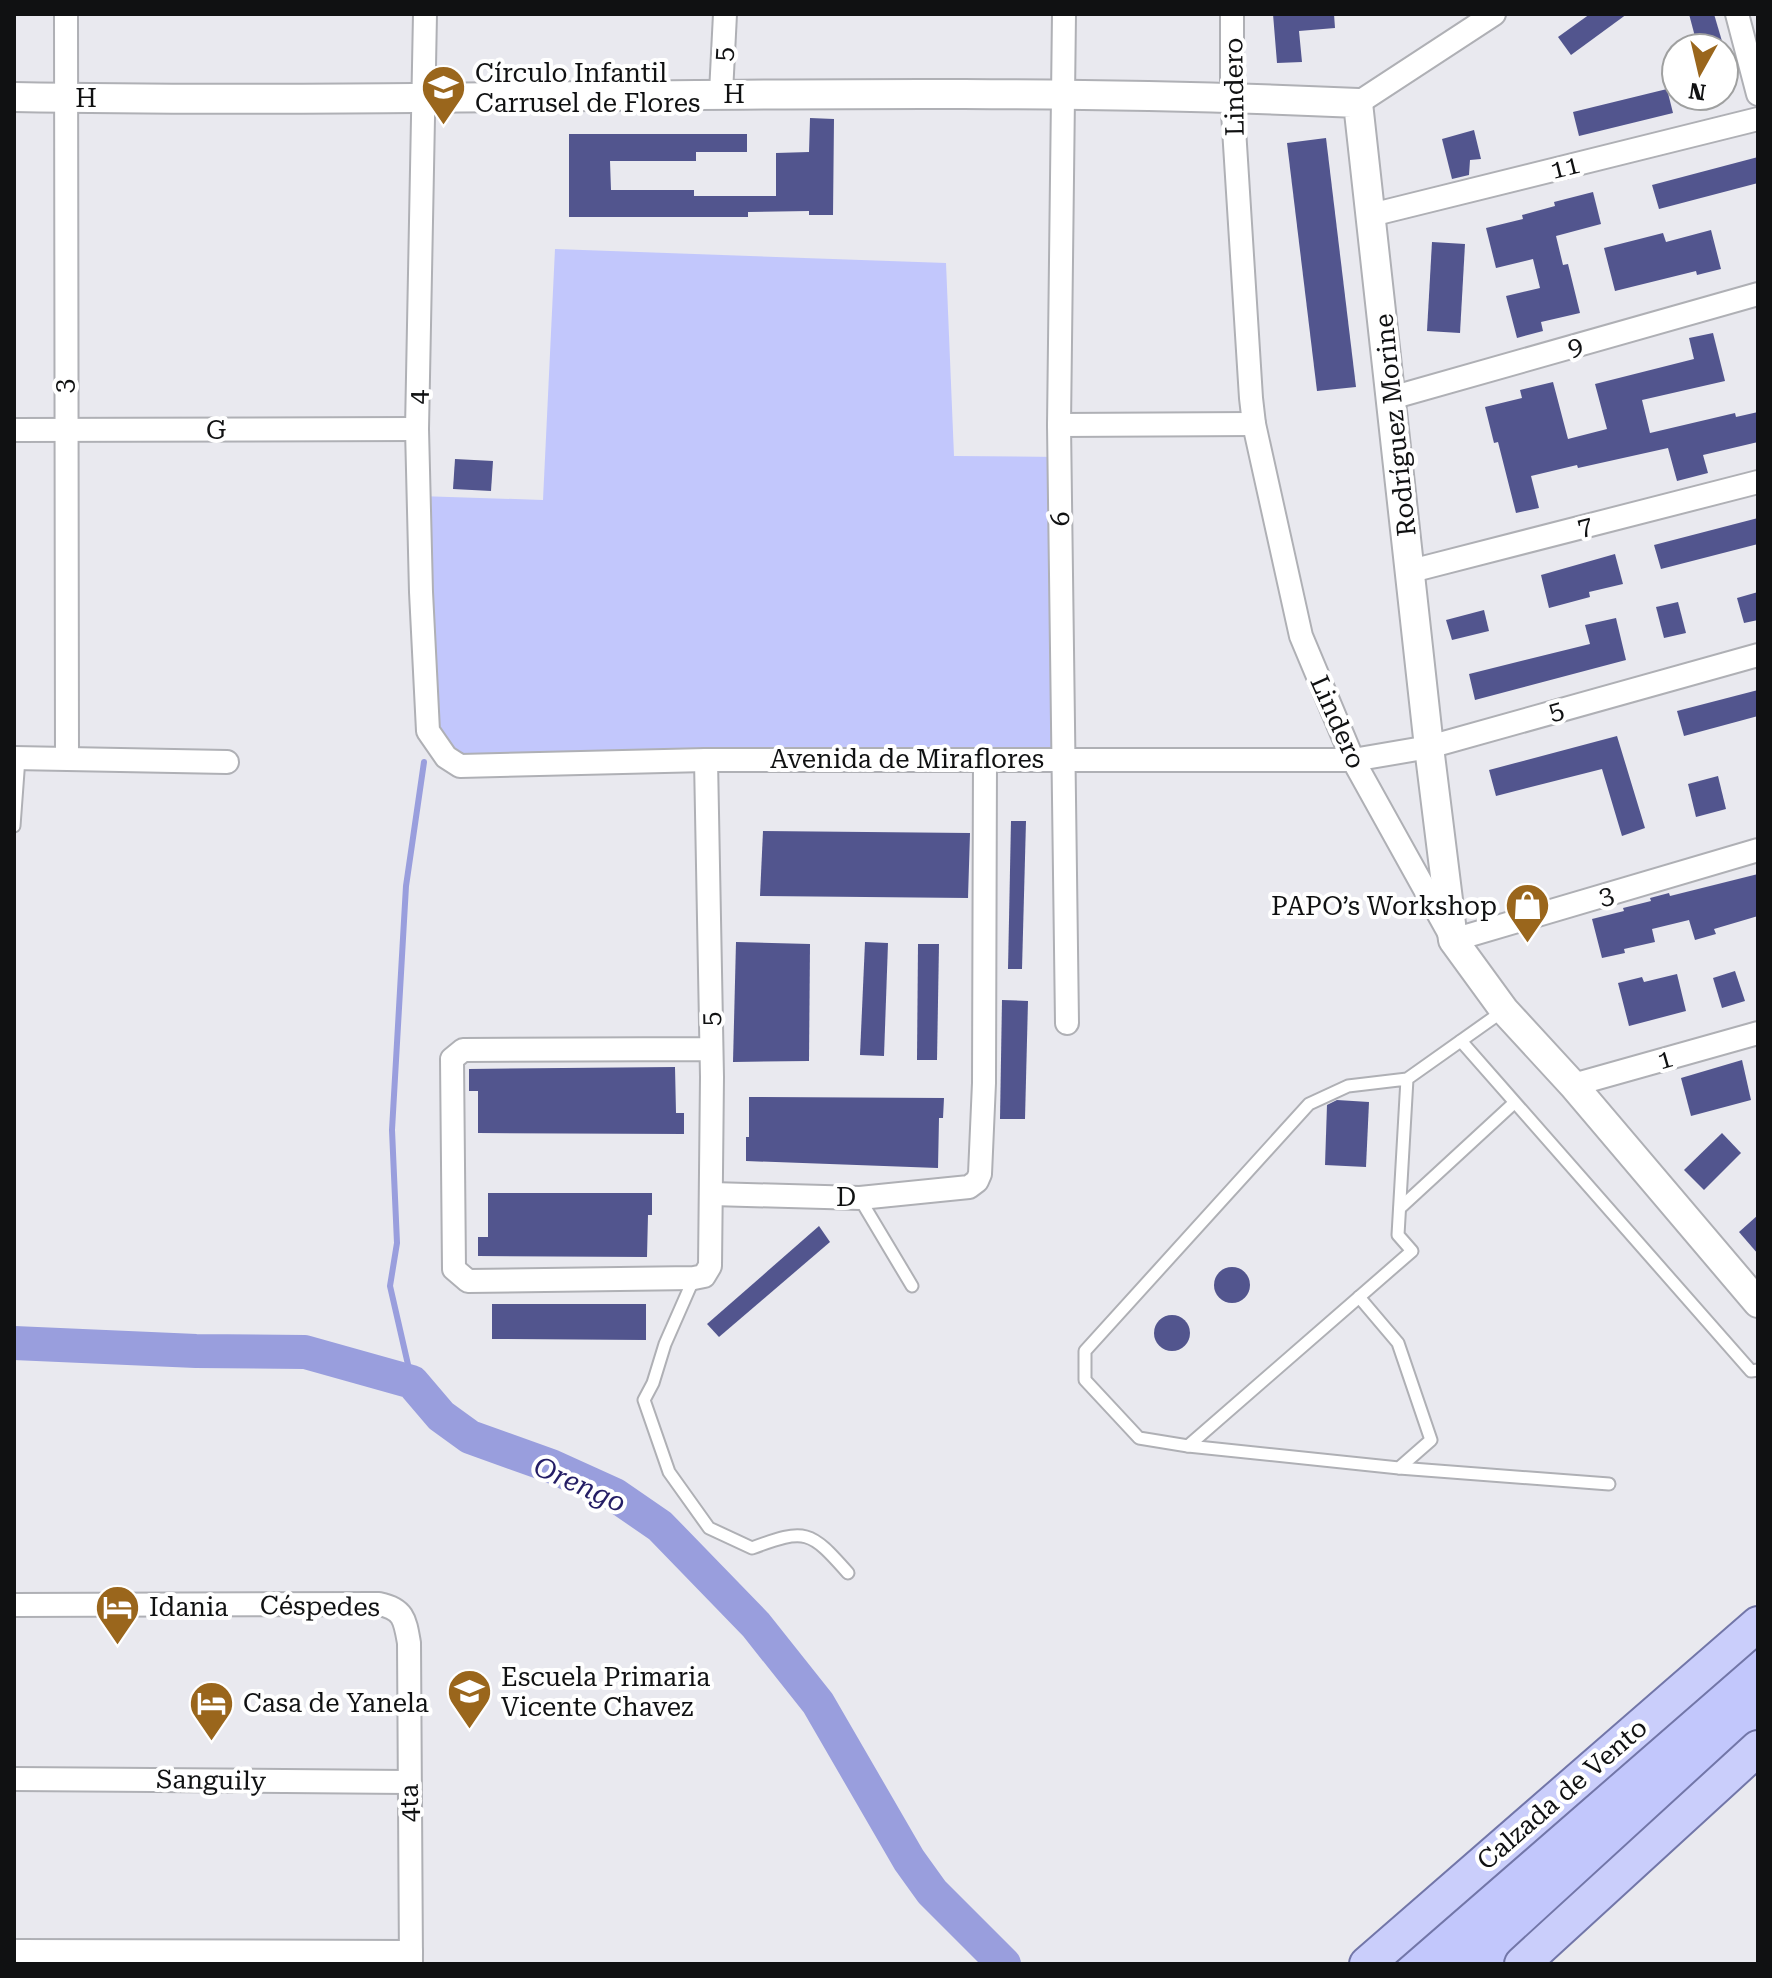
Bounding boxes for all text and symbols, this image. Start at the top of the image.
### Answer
north arrow [1660,32,1740,112]
street label: Lindero [1218,37,1250,137]
street label: 5 [708,46,738,62]
place label: Círculo Infantil Carrusel de Flores [475,58,700,118]
school or university icon: Círculo Infantil Carrusel de Flores [420,64,468,127]
text: N [1687,78,1707,105]
street label: H [723,79,745,109]
street label: H [75,83,97,113]
street label: 11 [1547,149,1583,185]
street label: Rodríguez Morine [1368,312,1422,538]
street label: 9 [1564,330,1586,362]
street label: 3 [49,379,79,393]
street label: 4 [403,389,433,405]
street label: G [206,415,226,445]
street label: 7 [1574,510,1596,542]
street label: 6 [1045,511,1075,527]
street label: Lindero [1304,671,1372,773]
street label: 5 [1545,694,1567,726]
street label: Avenida de Miraflores [770,744,1044,774]
street label: 3 [1595,879,1617,911]
shop icon: PAPO’s Workshop [1504,882,1552,945]
place label: PAPO’s Workshop [1271,891,1497,921]
street label: 5 [695,1011,725,1027]
street label: 1 [1654,1043,1676,1075]
street label: D [836,1182,856,1212]
water label: Orengo [529,1450,631,1519]
hotel icon: Idania [94,1583,142,1646]
street label: Céspedes [260,1590,380,1622]
place label: Idania [149,1592,228,1622]
place label: Escuela Primaria Vicente Chavez [501,1662,710,1722]
school or university icon: Escuela Primaria Vicente Chavez [446,1668,494,1731]
hotel icon: Casa de Yanela [188,1679,236,1742]
place label: Casa de Yanela [243,1688,429,1718]
street label: Calzada de Vento [1471,1712,1653,1876]
street label: Sanguily [156,1764,267,1796]
street label: 4ta [394,1784,424,1822]

